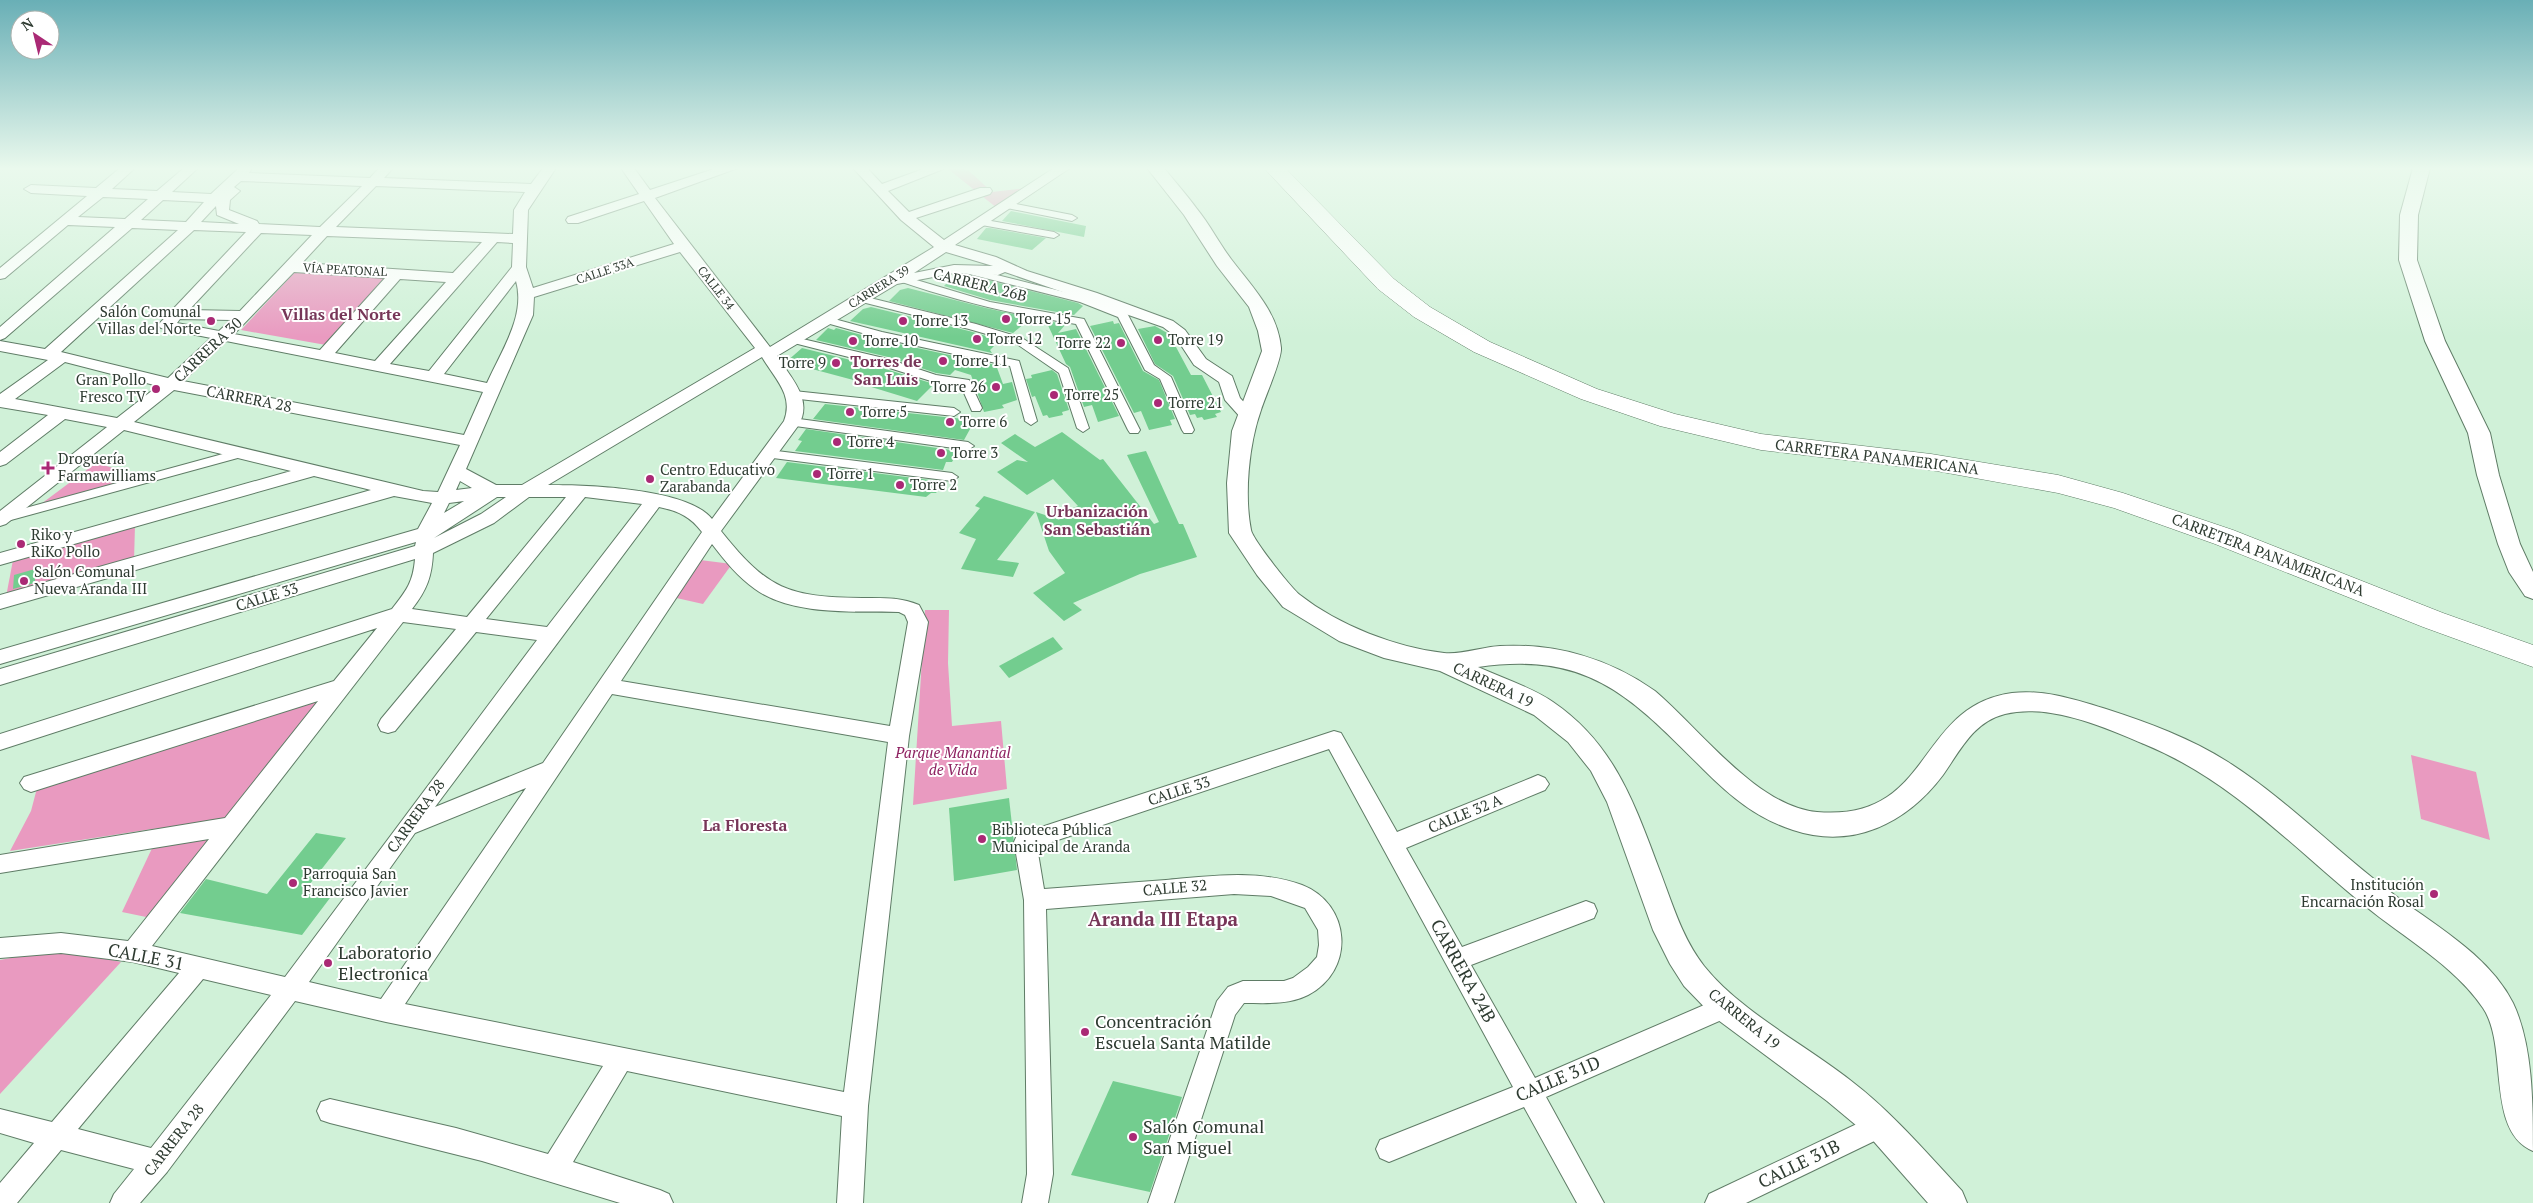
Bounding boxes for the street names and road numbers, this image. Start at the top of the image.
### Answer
street label: CALLE 33A [574,254,636,287]
street label: VÍA PEATONAL [303,260,388,279]
street label: CARRERA 39 [845,262,912,311]
street label: CALLE 34 [695,263,739,313]
street label: CARRERA 26B [931,263,1029,305]
street label: CARRERA 30 [169,312,246,386]
street label: CARRERA 28 [205,380,294,416]
street label: CARRETERA PANAMERICANA [1774,434,1981,479]
street label: CARRETERA PANAMERICANA [2169,508,2368,600]
street label: CALLE 33 [233,577,300,615]
street label: CARRERA 19 [1450,657,1537,711]
street label: CALLE 33 [1145,771,1212,810]
street label: CARRERA 28 [382,775,449,856]
street label: CALLE 32 A [1425,789,1505,837]
street label: CALLE 32 [1142,874,1208,900]
street label: CARRERA 24B [1426,914,1502,1027]
street label: CALLE 31 [106,937,186,975]
street label: CARRERA 19 [1705,983,1785,1053]
street label: CALLE 31D [1511,1049,1604,1107]
street label: CARRERA 28 [139,1099,208,1180]
street label: CALLE 31B [1754,1133,1844,1193]

